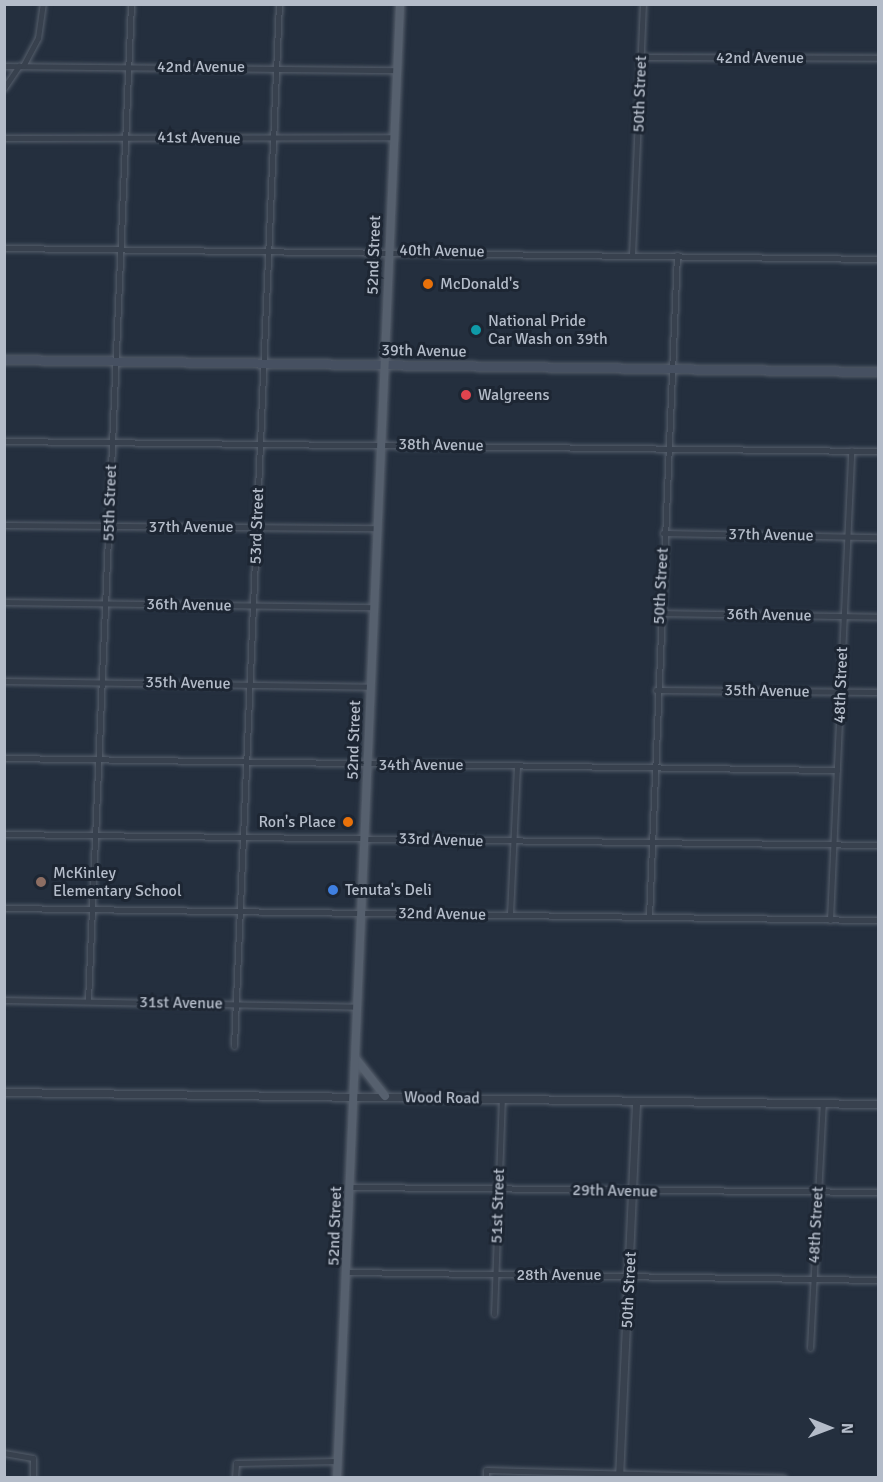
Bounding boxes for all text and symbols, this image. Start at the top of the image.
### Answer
street label: 42nd Avenue [716,48,804,68]
street label: 50th Street [629,55,651,133]
street label: 42nd Avenue [157,57,245,77]
street label: 41st Avenue [157,128,241,148]
street label: 52nd Street [363,215,385,295]
street label: 40th Avenue [399,241,485,261]
place label: McDonald's [440,274,519,294]
marker: McDonald's [421,277,435,291]
place label: National Pride Car Wash on 39th [488,311,608,349]
marker: National Pride Car Wash on 39th [469,323,483,337]
street label: 39th Avenue [381,341,467,361]
place label: Walgreens [478,385,550,405]
marker: Walgreens [459,388,473,402]
street label: 38th Avenue [398,435,484,455]
street label: 55th Street [99,464,121,542]
street label: 53rd Street [246,487,268,565]
street label: 37th Avenue [148,517,234,537]
street label: 37th Avenue [728,525,814,545]
street label: 50th Street [649,547,673,625]
street label: 36th Avenue [146,595,232,615]
street label: 36th Avenue [726,605,812,625]
street label: 48th Street [830,646,852,724]
street label: 35th Avenue [145,673,231,693]
street label: 35th Avenue [724,681,810,701]
street label: 52nd Street [343,700,365,780]
street label: 34th Avenue [378,755,464,775]
place label: Ron's Place [258,812,336,832]
marker: Ron's Place [341,815,355,829]
street label: 33rd Avenue [398,829,484,851]
place label: McKinley Elementary School [53,863,182,901]
marker: McKinley Elementary School [34,875,48,889]
place label: Tenuta's Deli [345,880,432,900]
marker: Tenuta's Deli [326,883,340,897]
street label: 32nd Avenue [398,904,486,924]
street label: 31st Avenue [139,993,223,1013]
street label: Wood Road [404,1088,480,1108]
street label: 51st Street [487,1168,509,1244]
street label: 29th Avenue [572,1181,658,1201]
street label: 52nd Street [324,1186,346,1266]
street label: 48th Street [804,1186,828,1264]
street label: 50th Street [617,1251,641,1329]
street label: 28th Avenue [516,1265,602,1285]
north arrow [799,1398,859,1458]
text: N [837,1423,857,1434]

